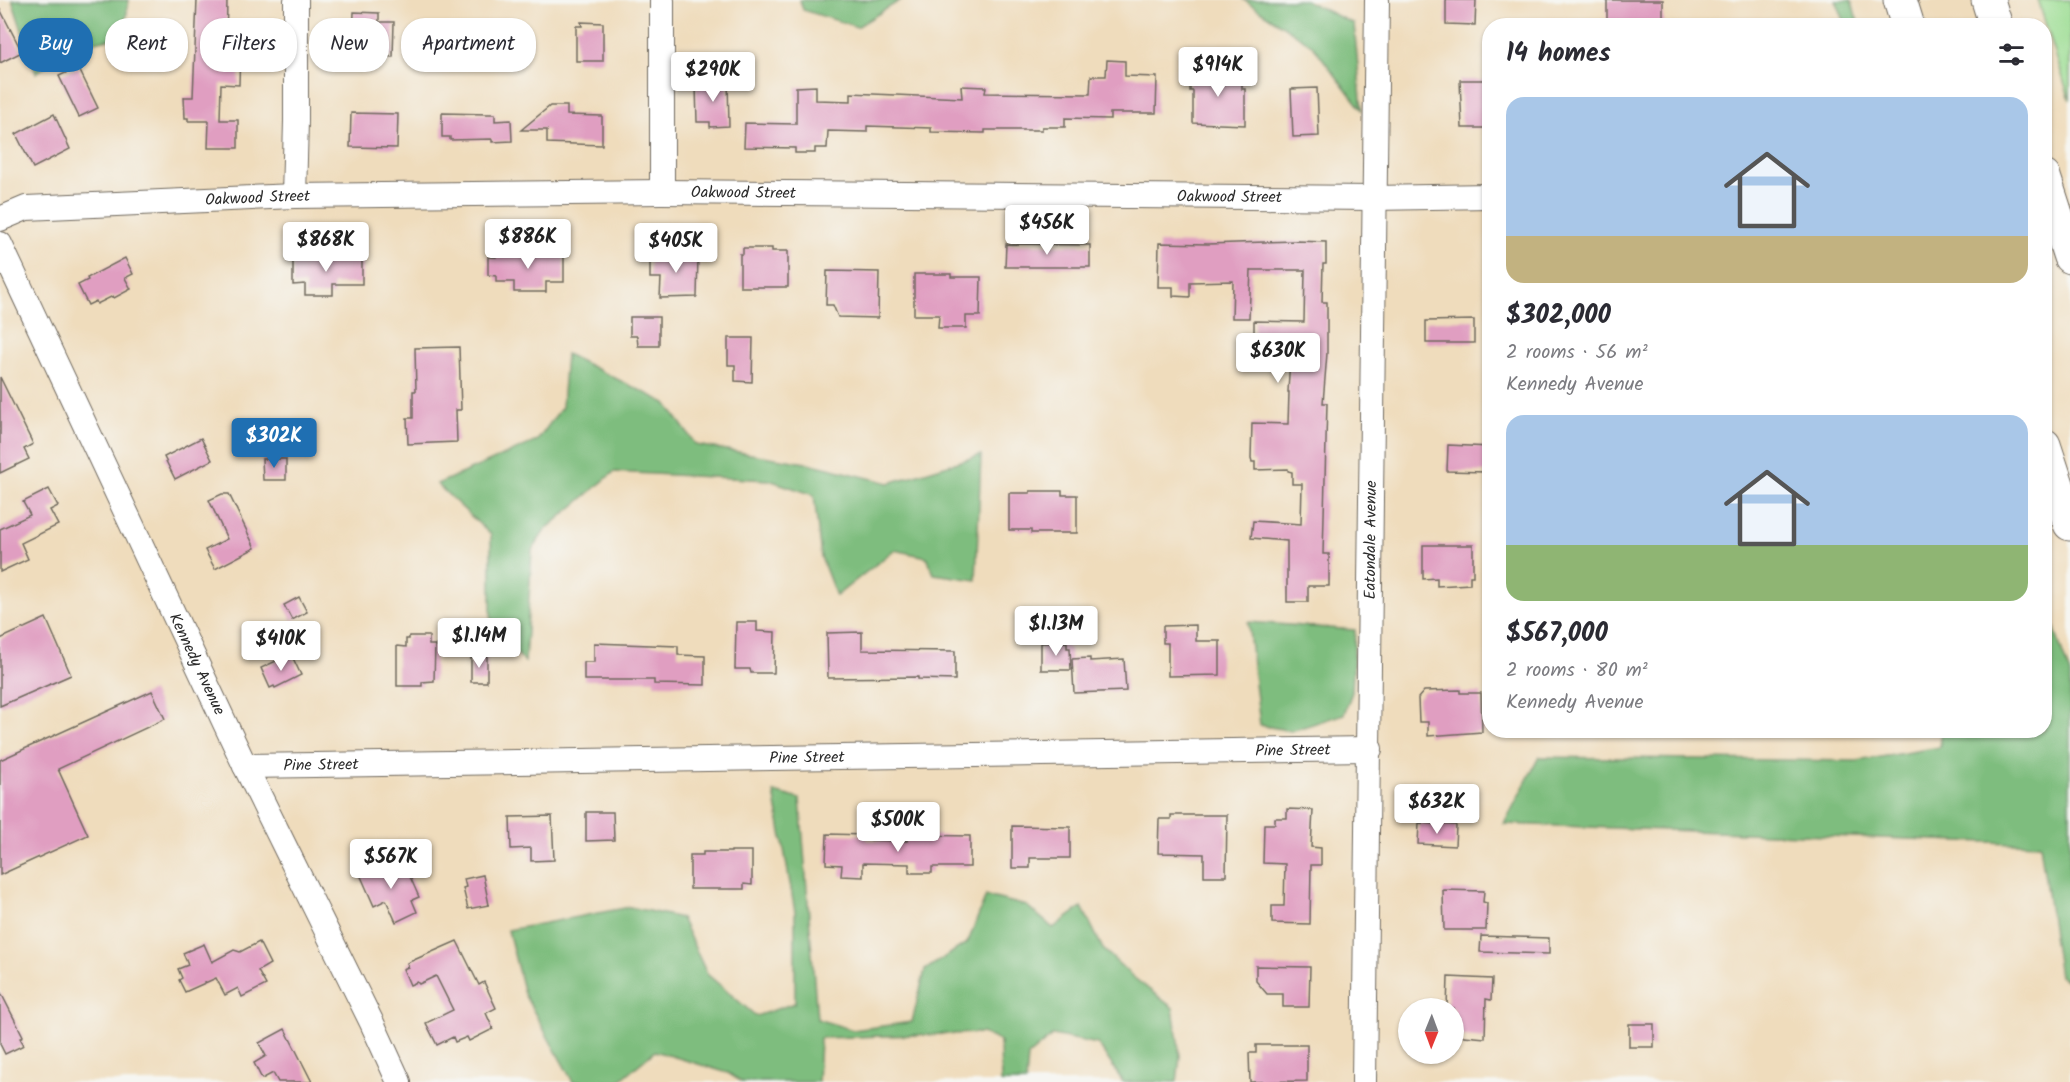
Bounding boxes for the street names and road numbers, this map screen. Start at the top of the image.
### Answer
street label: Oakwood Street [691,180,797,206]
street label: Oakwood Street [204,183,311,212]
street label: Oakwood Street [1177,184,1283,210]
street label: Eatondale Avenue [1357,480,1384,600]
street label: Kennedy Avenue [162,609,232,719]
street label: Pine Street [1255,737,1332,763]
street label: Pine Street [769,744,846,771]
street label: Pine Street [283,752,360,778]

